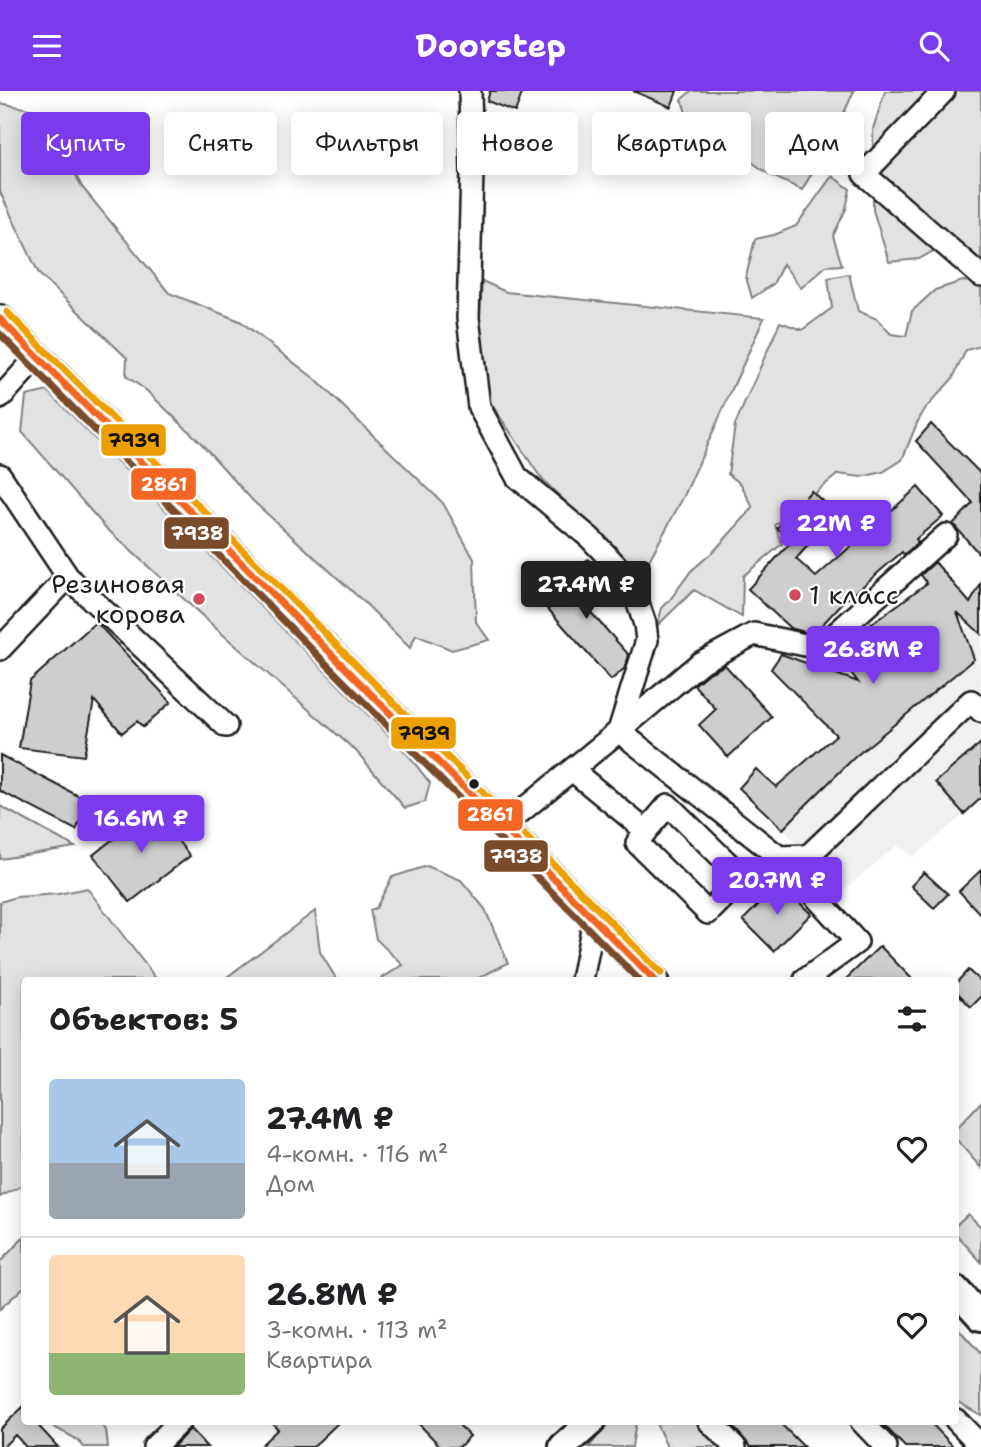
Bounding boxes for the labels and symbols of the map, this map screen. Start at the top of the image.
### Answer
line badge: 7939 [100,423,167,457]
text: 7939 [108,428,160,453]
line badge: 2861 [130,467,197,501]
text: 2861 [141,472,187,497]
pin: 22M ₽ [787,501,885,560]
line badge: 7938 [163,516,230,550]
text: 7938 [171,521,223,546]
pin: 27.4M ₽ [521,561,651,621]
place label: Резиновая корова [51,566,185,631]
place label: 1 класс [809,577,899,612]
marker: 1 класс [787,587,803,603]
marker: Резиновая корова [191,591,207,607]
pin: 26.8M ₽ [808,627,938,686]
line badge: 7939 [390,716,457,750]
text: 7939 [398,721,450,746]
unlabelled marker [467,777,481,791]
pin: 16.6M ₽ [76,795,206,855]
line badge: 2861 [457,798,524,832]
text: 2861 [467,802,513,827]
line badge: 7938 [483,839,549,873]
text: 7938 [490,844,542,869]
pin: 20.7M ₽ [712,857,842,917]

